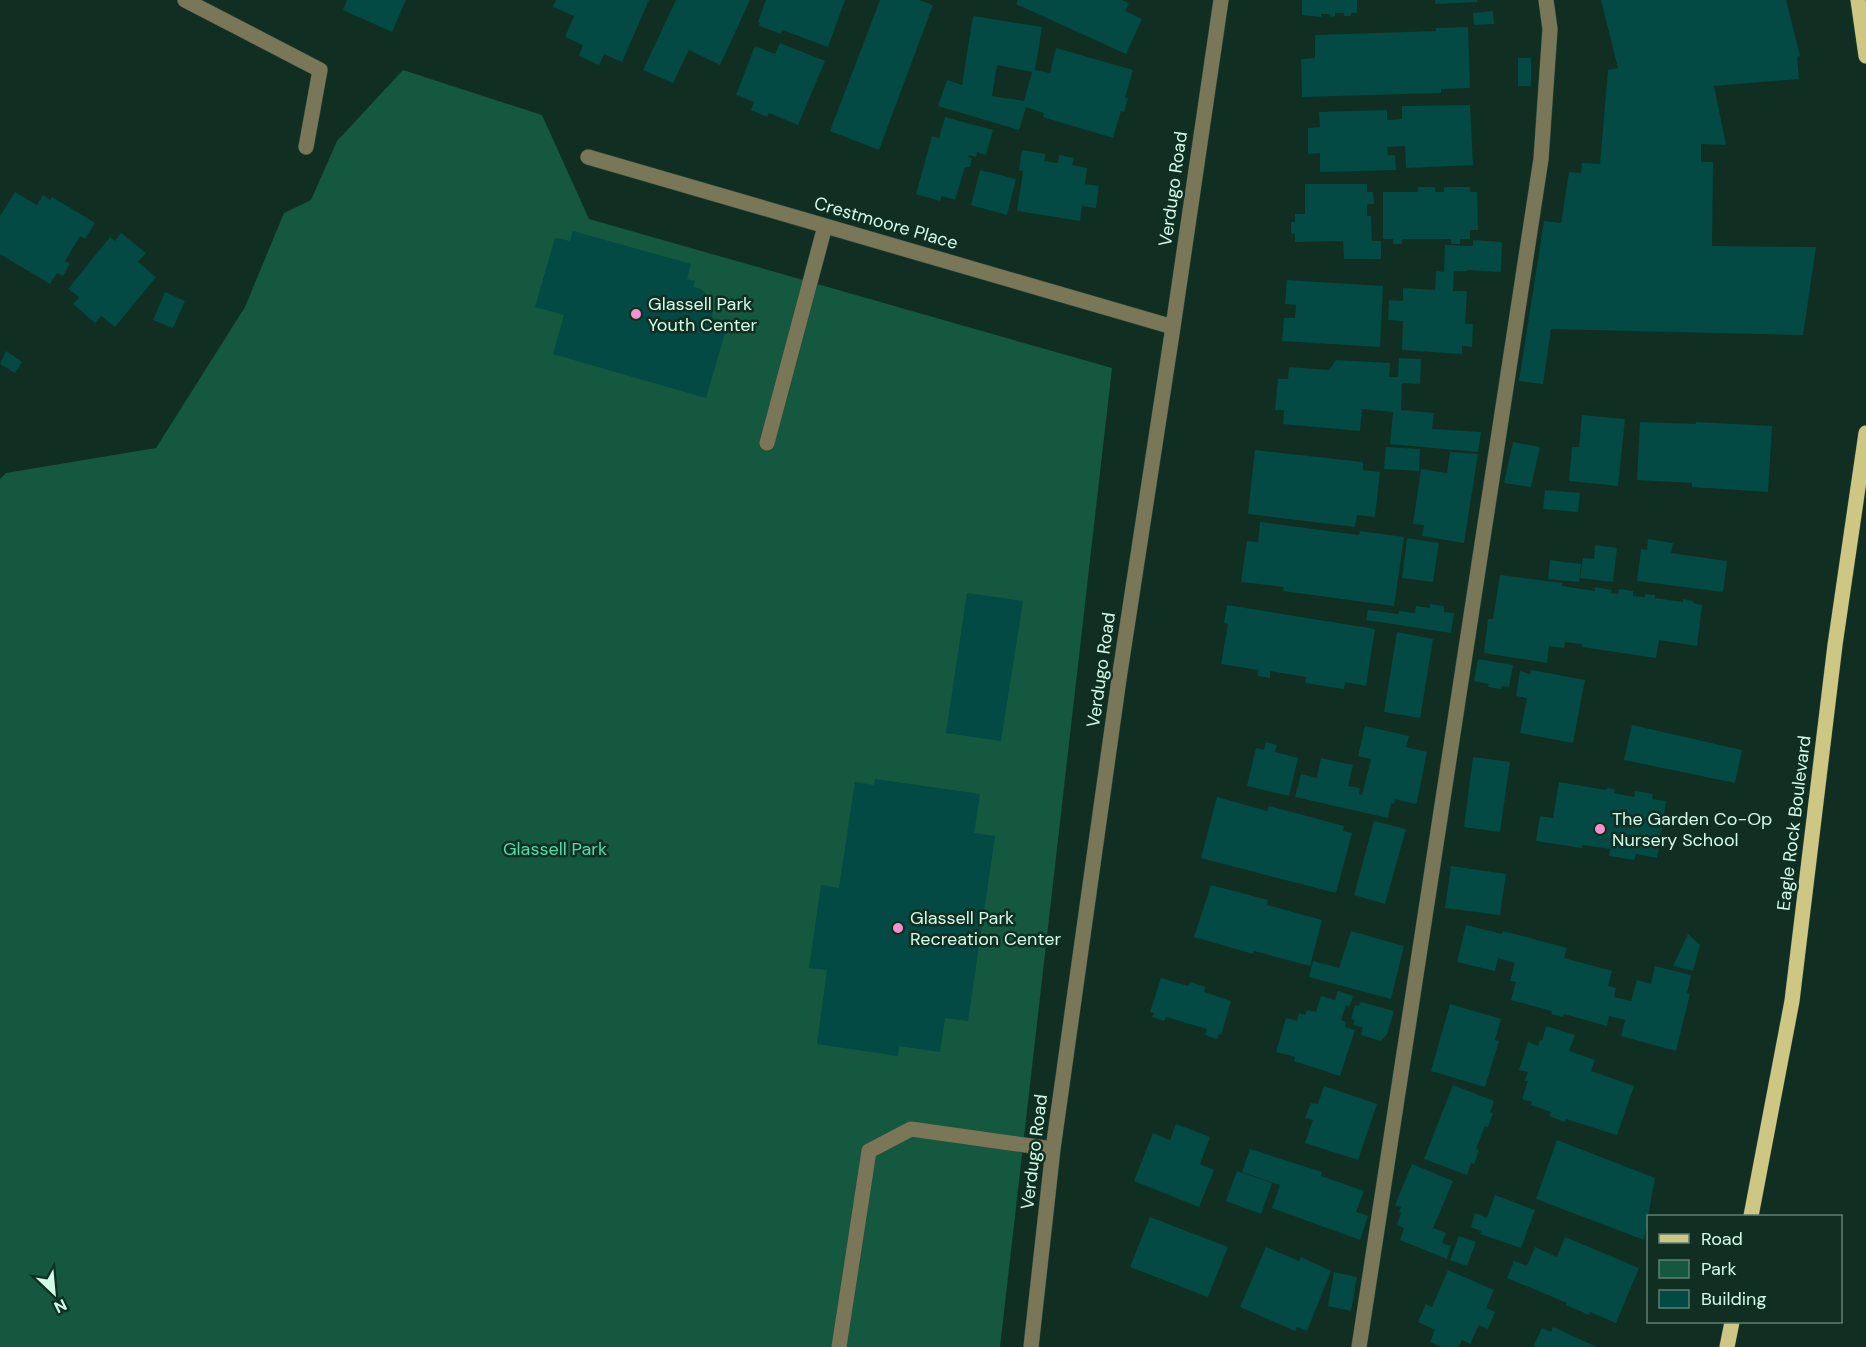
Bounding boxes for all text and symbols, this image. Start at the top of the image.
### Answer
street label: Verdugo Road [1153,130,1193,248]
street label: Crestmoore Place [811,191,961,255]
place label: Glassell Park Youth Center [648,292,758,337]
marker: Glassell Park Youth Center [629,307,643,321]
street label: Verdugo Road [1081,611,1121,729]
street label: Eagle Rock Boulevard [1771,734,1817,912]
place label: The Garden Co-Op Nursery School [1612,807,1772,852]
marker: The Garden Co-Op Nursery School [1593,822,1607,836]
park label: Glassell Park [503,837,607,861]
place label: Glassell Park Recreation Center [910,906,1061,951]
marker: Glassell Park Recreation Center [891,921,905,935]
street label: Verdugo Road [1015,1093,1053,1211]
legend [1647,1215,1842,1323]
text: Road [1701,1227,1743,1251]
text: Park [1701,1257,1737,1281]
north arrow [24,1263,84,1323]
text: Building [1701,1287,1766,1311]
text: N [51,1294,70,1318]

